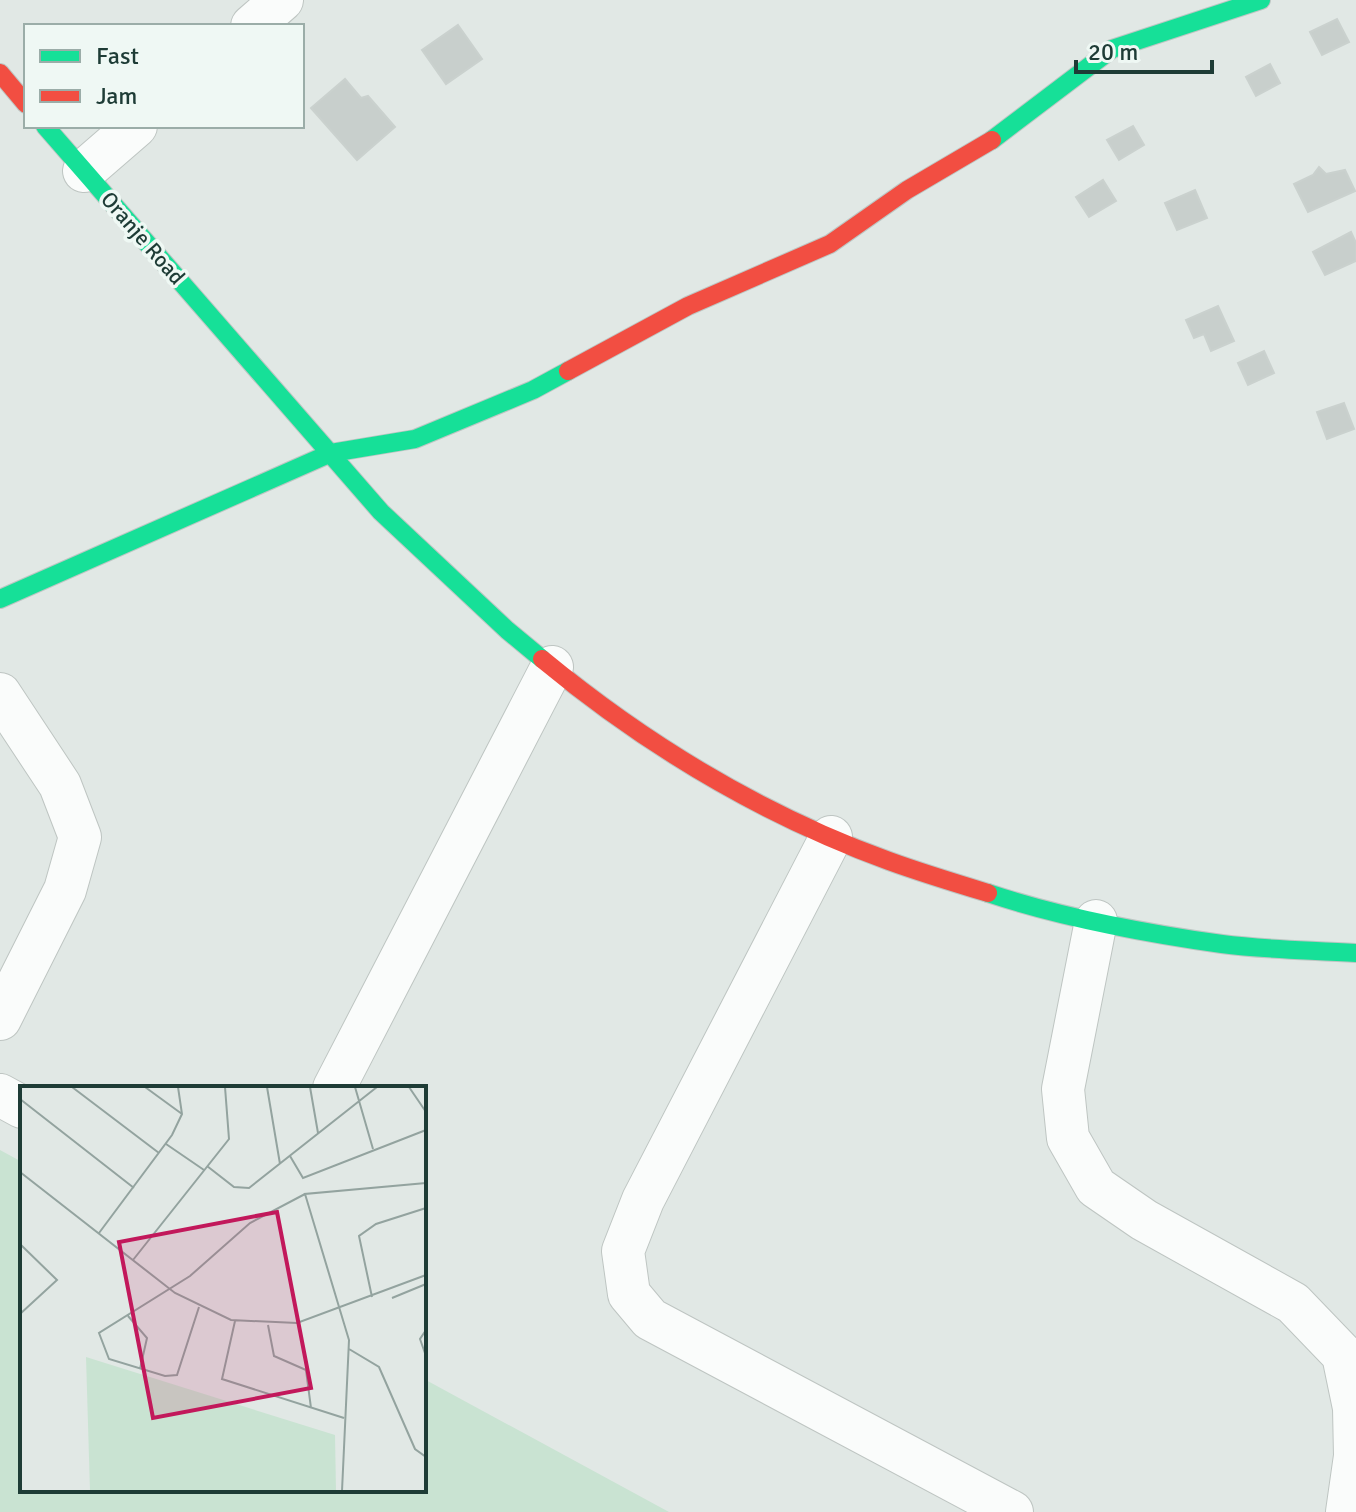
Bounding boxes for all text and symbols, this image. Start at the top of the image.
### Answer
legend [24,24,304,128]
scale bar [1076,24,1212,74]
text: 20 m [1088,37,1138,67]
text: Fast [96,41,139,71]
text: Jam [96,81,137,111]
street label: Oranje Road [95,186,191,290]
inset map [20,1086,426,1492]

